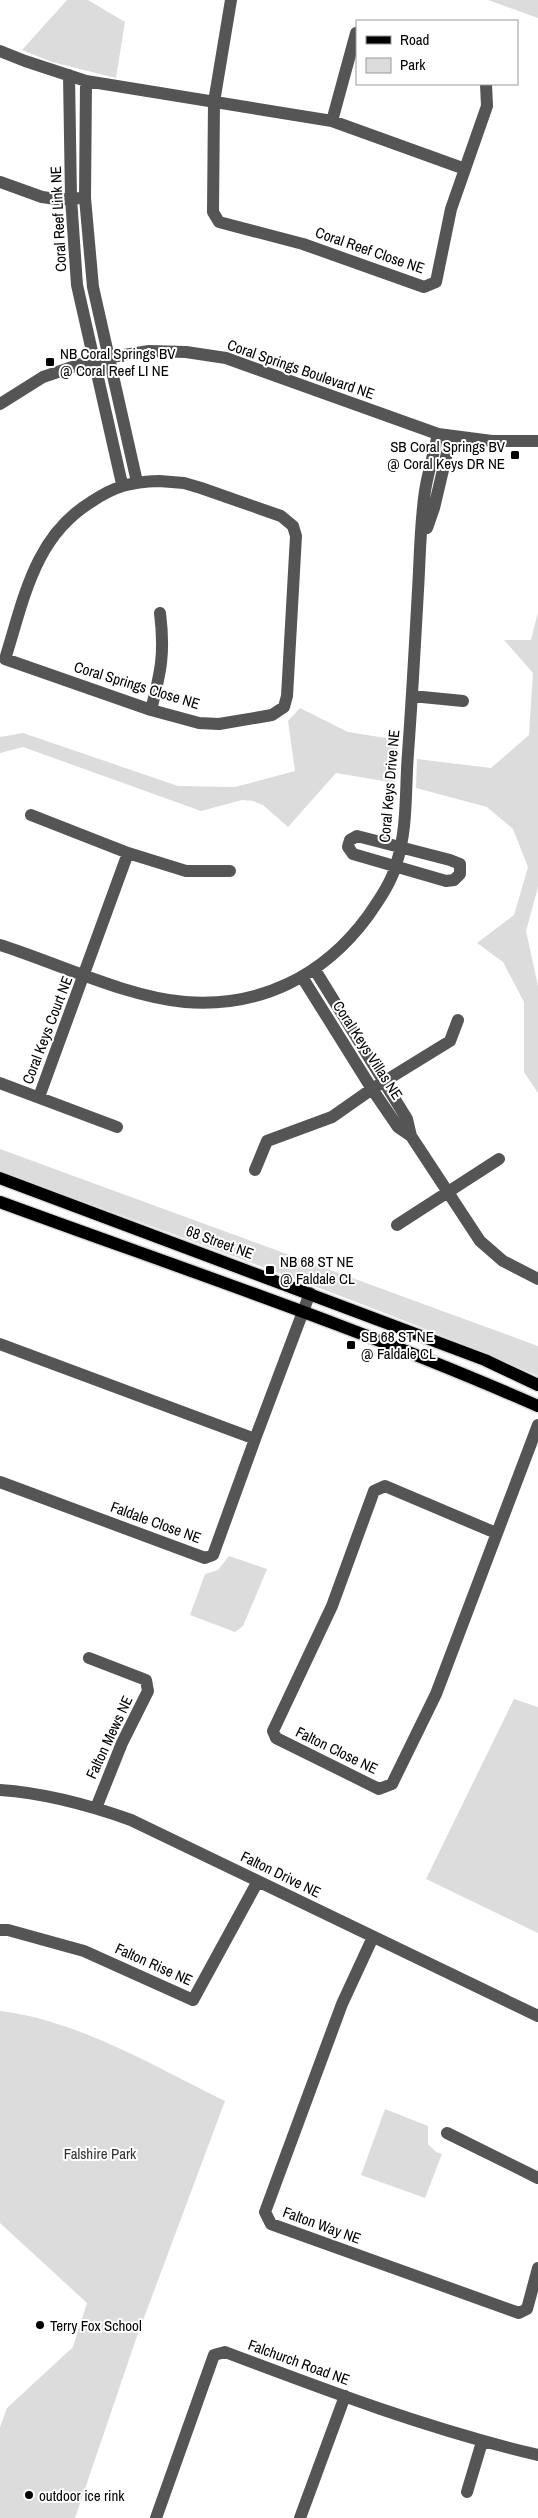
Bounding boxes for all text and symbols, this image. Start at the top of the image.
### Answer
legend [356,20,518,85]
text: Road [400,29,429,50]
text: Park [400,54,426,75]
street label: Coral Reef Link NE [45,166,71,272]
street label: Coral Reef Close NE [313,221,427,279]
street label: Coral Springs Boulevard NE [225,334,377,404]
place label: NB Coral Springs BV @ Coral Reef LI NE [60,343,176,381]
marker: NB Coral Springs BV @ Coral Reef LI NE [44,356,56,368]
place label: SB Coral Springs BV @ Coral Keys DR NE [387,436,506,474]
marker: SB Coral Springs BV @ Coral Keys DR NE [509,449,521,461]
street label: Coral Springs Close NE [72,656,202,714]
street label: Coral Keys Drive NE [374,729,404,843]
street label: Coral Keys Court NE [17,973,77,1087]
street label: Coral Keys Villas NE [328,996,408,1104]
street label: 68 Street NE [183,1220,257,1264]
place label: NB 68 ST NE @ Faldale CL [280,1251,355,1289]
marker: NB 68 ST NE @ Faldale CL [264,1264,276,1276]
place label: SB 68 ST NE @ Faldale CL [361,1326,436,1364]
marker: SB 68 ST NE @ Faldale CL [345,1339,357,1351]
street label: Faldale Close NE [108,1496,204,1548]
street label: Falton Mews NE [81,1692,137,1782]
street label: Falton Close NE [292,1721,382,1779]
street label: Falton Drive NE [237,1846,325,1902]
street label: Falton Rise NE [112,1938,196,1990]
park label: Falshire Park [64,2143,137,2164]
street label: Falton Way NE [280,2201,364,2249]
place label: Terry Fox School [50,2315,142,2336]
marker: Terry Fox School [34,2319,46,2331]
street label: Falchurch Road NE [245,2334,353,2390]
place label: outdoor ice rink [39,2485,125,2506]
marker: outdoor ice rink [23,2489,35,2501]

